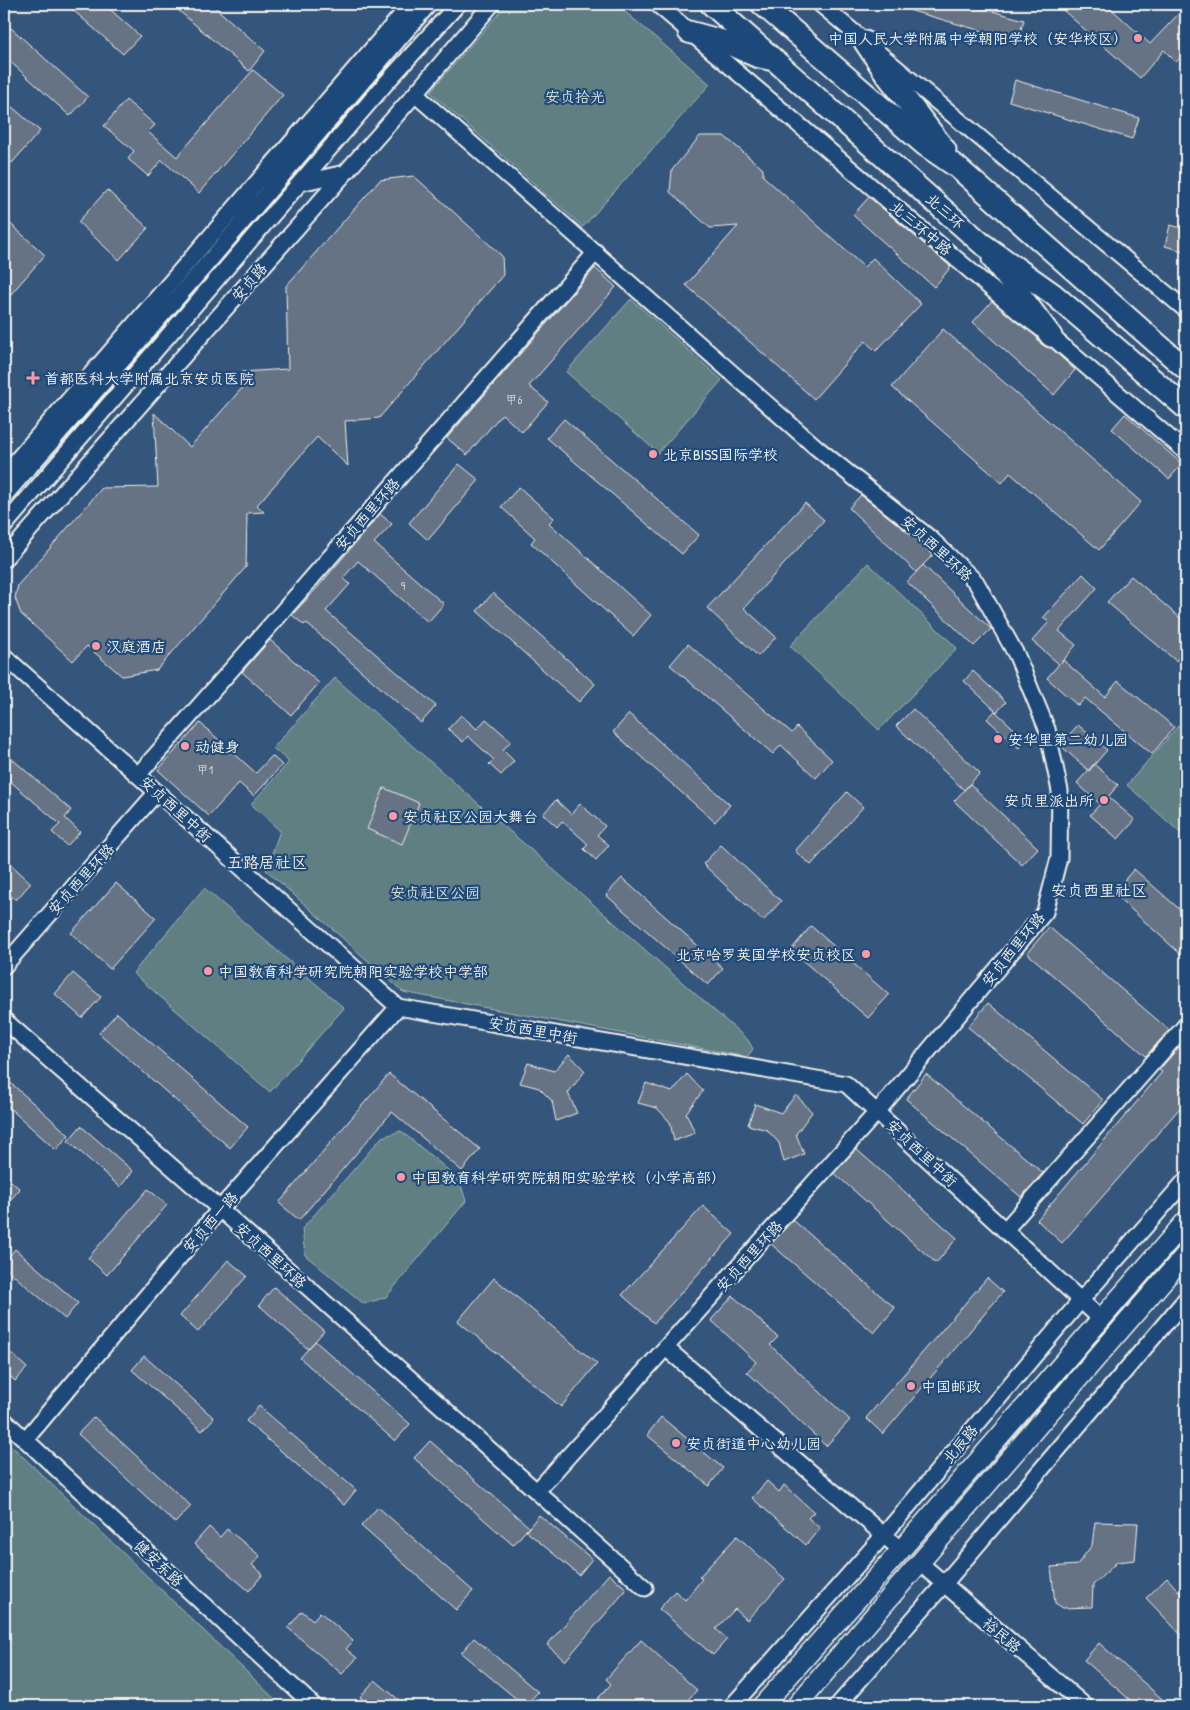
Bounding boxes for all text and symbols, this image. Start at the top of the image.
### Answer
place label: 中国人民大学附属中学朝阳学校（安华校区） [828,28,1128,49]
marker: 中国人民大学附属中学朝阳学校（安华校区） [1132,32,1144,44]
park label: 安贞拾光 [545,86,605,107]
street label: 北三环 [921,188,969,234]
street label: 北三环中路 [886,196,956,260]
street label: 安贞路 [226,258,272,306]
place label: 首都医科大学附属北京安贞医院 [44,368,254,389]
marker: 首都医科大学附属北京安贞医院 [26,371,40,385]
house number: 甲6 [506,391,523,408]
place label: 北京BISS国际学校 [663,444,778,465]
marker: 北京BISS国际学校 [647,448,659,460]
street label: 安贞西里环路 [330,473,404,555]
street label: 安贞西里环路 [897,510,977,586]
house number: 9 [401,577,406,594]
place label: 汉庭酒店 [106,636,166,657]
marker: 汉庭酒店 [90,640,102,652]
place label: 安华里第二幼儿园 [1008,729,1128,750]
marker: 安华里第二幼儿园 [992,733,1004,745]
place label: 动健身 [195,736,240,757]
marker: 动健身 [179,740,191,752]
house number: 甲1 [197,761,213,778]
street label: 安贞西里中街 [136,771,216,847]
place label: 安贞里派出所 [1004,790,1094,811]
marker: 安贞里派出所 [1098,794,1110,806]
place label: 安贞社区公园大舞台 [403,806,538,827]
marker: 安贞社区公园大舞台 [387,810,399,822]
street label: 安贞西里环路 [43,839,119,919]
district label: 五路居社区 [227,851,307,873]
district label: 安贞西里社区 [1051,879,1147,901]
park label: 安贞社区公园 [390,882,480,903]
street label: 安贞西里环路 [977,907,1049,991]
place label: 北京哈罗英国学校安贞校区 [676,944,856,965]
marker: 北京哈罗英国学校安贞校区 [860,948,872,960]
place label: 中国教育科学研究院朝阳实验学校中学部 [218,961,488,982]
marker: 中国教育科学研究院朝阳实验学校中学部 [202,965,214,977]
street label: 安贞西里中街 [487,1012,579,1048]
street label: 安贞西里中街 [882,1115,962,1191]
place label: 中国教育科学研究院朝阳实验学校（小学高部） [411,1167,726,1188]
marker: 中国教育科学研究院朝阳实验学校（小学高部） [395,1171,407,1183]
street label: 安贞西一路 [177,1187,243,1257]
street label: 安贞西里环路 [711,1216,787,1296]
street label: 安贞西里环路 [231,1217,311,1293]
place label: 中国邮政 [921,1376,981,1397]
marker: 中国邮政 [905,1380,917,1392]
street label: 北辰路 [937,1420,983,1468]
place label: 安贞街道中心幼儿园 [686,1433,821,1454]
marker: 安贞街道中心幼儿园 [670,1437,682,1449]
street label: 健安东路 [130,1535,188,1591]
street label: 裕民路 [978,1612,1026,1658]

